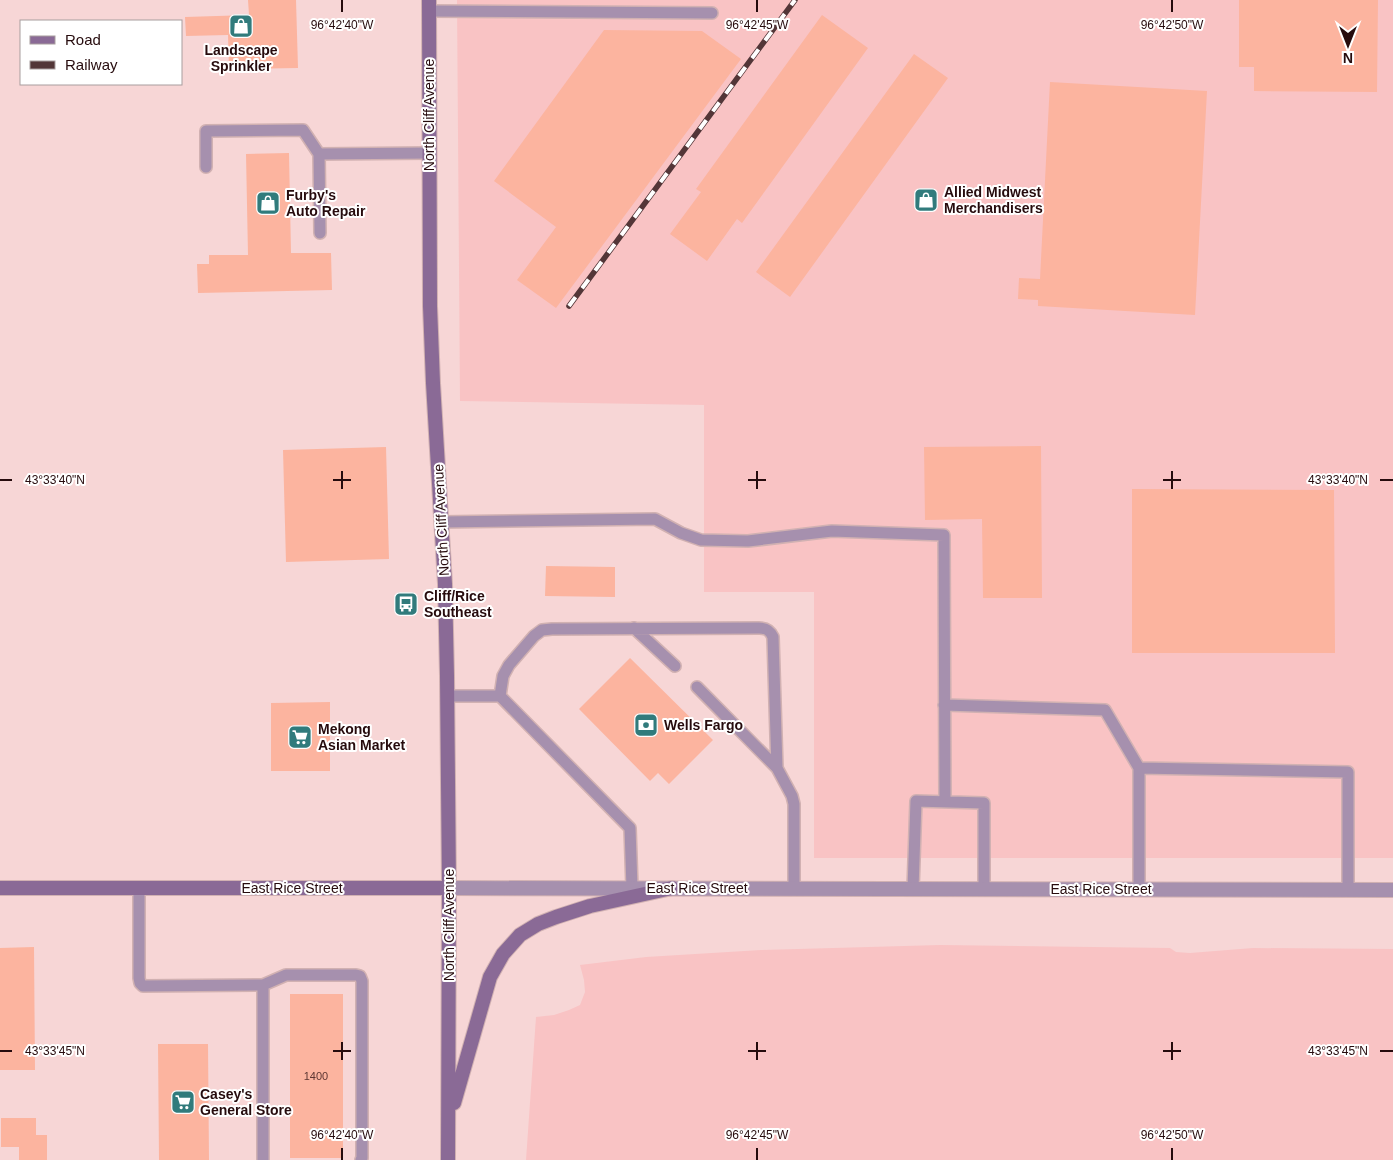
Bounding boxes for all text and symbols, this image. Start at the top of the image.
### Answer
shop icon: Landscape Sprinkler [228,13,254,39]
text: 96°42'40"W [311,18,374,32]
text: 96°42'45"W [726,18,789,32]
text: 96°42'50"W [1141,18,1204,32]
legend [20,20,182,85]
north arrow [1323,20,1373,70]
text: Road [65,31,101,48]
place label: Landscape Sprinkler [204,42,278,74]
text: N [1343,50,1353,66]
text: Railway [65,56,118,73]
street label: North Cliff Avenue [421,59,437,171]
place label: Allied Midwest Merchandisers [944,184,1043,216]
place label: Furby's Auto Repair [286,187,366,219]
shop icon: Allied Midwest Merchandisers [913,187,939,213]
shop icon: Furby's Auto Repair [255,190,281,216]
street label: North Cliff Avenue [430,463,452,577]
text: 43°33'40"N [25,473,85,487]
text: 43°33'40"N [1308,473,1368,487]
place label: Cliff/Rice Southeast [424,588,492,620]
bus stop icon: Cliff/Rice Southeast [393,591,419,617]
bank icon: Wells Fargo [633,712,659,738]
place label: Wells Fargo [664,717,743,733]
place label: Mekong Asian Market [318,721,405,753]
supermarket icon: Mekong Asian Market [287,724,313,750]
street label: North Cliff Avenue [441,869,457,981]
street label: East Rice Street [241,880,343,896]
street label: East Rice Street [646,880,748,896]
street label: East Rice Street [1050,881,1152,897]
text: 43°33'45"N [25,1044,85,1058]
text: 43°33'45"N [1308,1044,1368,1058]
house number: 1400 [304,1070,328,1082]
place label: Casey's General Store [200,1086,292,1118]
supermarket icon: Casey's General Store [170,1089,196,1115]
text: 96°42'40"W [311,1128,374,1142]
text: 96°42'45"W [726,1128,789,1142]
text: 96°42'50"W [1141,1128,1204,1142]

